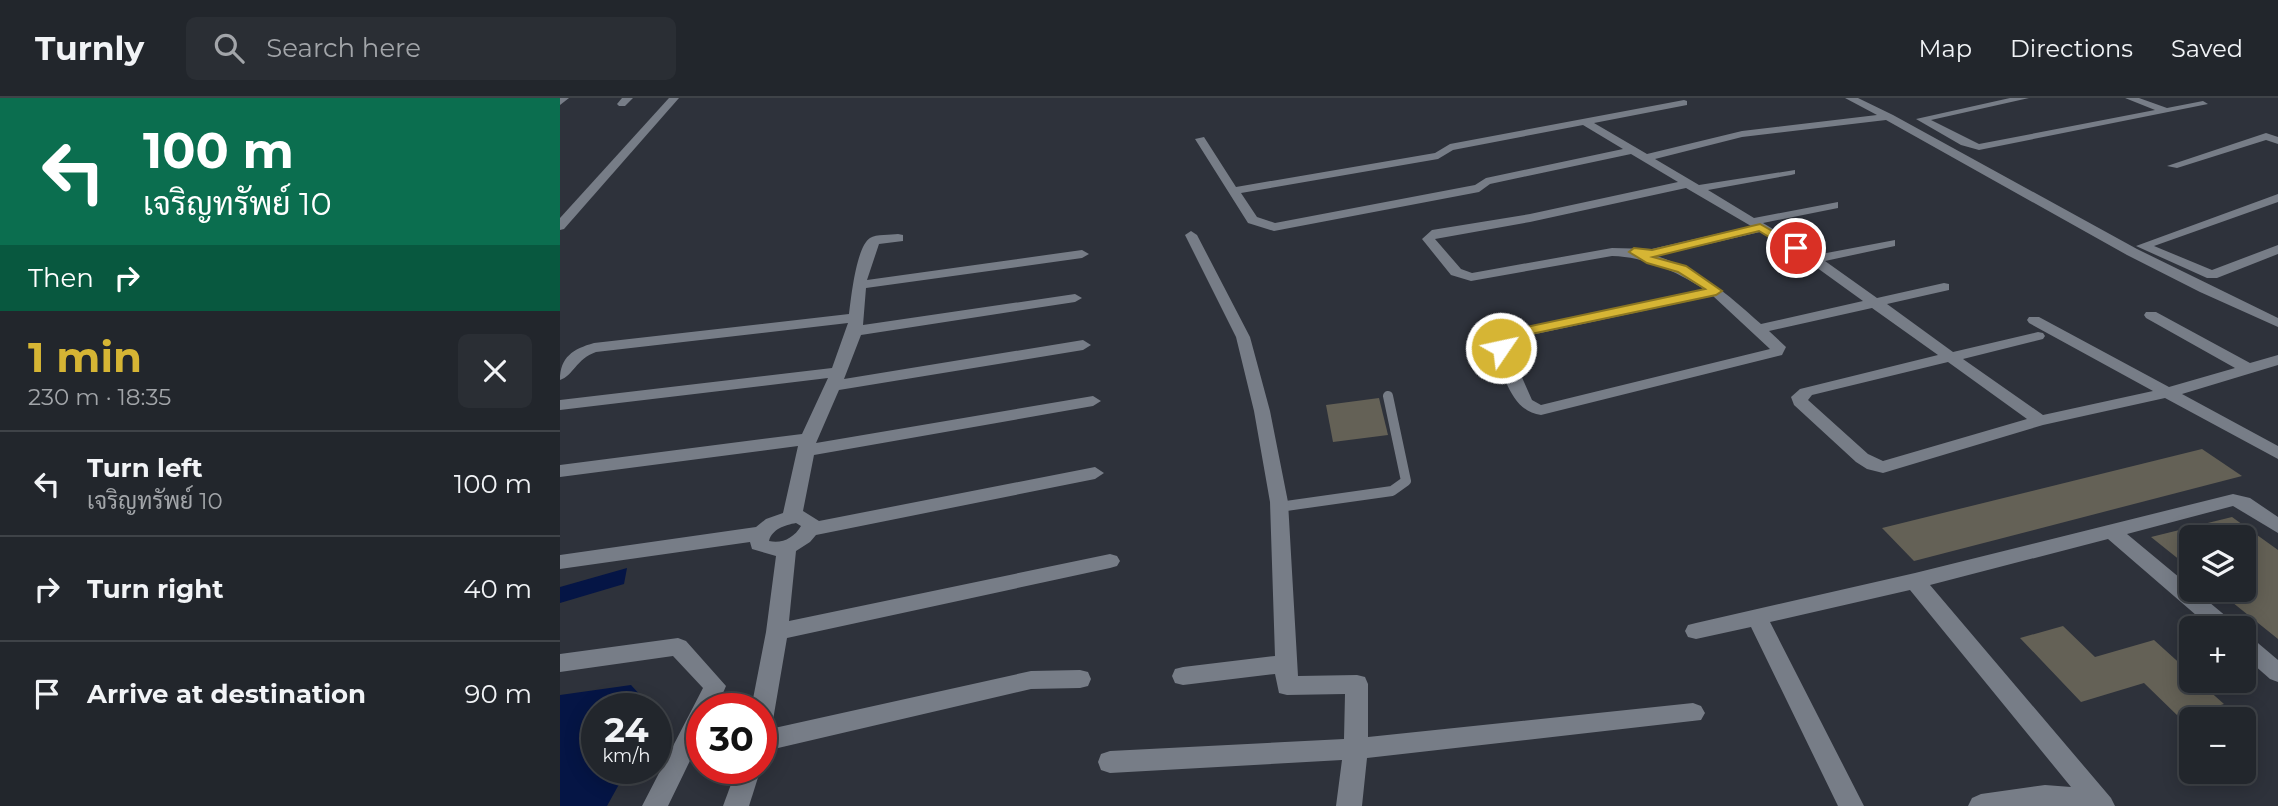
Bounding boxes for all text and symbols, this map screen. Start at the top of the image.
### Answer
search box [186,17,676,80]
text: Turnly [35,28,144,68]
icon: search [210,29,248,67]
text: Search here [266,32,421,64]
text: Map [1919,34,1972,63]
text: Directions [2010,34,2133,63]
text: Saved [2171,34,2243,63]
text: 100 m [143,121,294,180]
icon: left [28,126,119,217]
text: เจริญทรัพย์ 10 [143,184,332,223]
pin [1766,218,1826,278]
icon: arrive [1777,229,1815,267]
icon: right [108,259,146,297]
text: Then [28,262,94,294]
position arrow [1464,311,1538,385]
text: 1 min [28,331,142,383]
button: close [458,334,532,408]
text: 230 m · 18:35 [28,383,171,411]
text: Turn left [87,452,203,484]
icon: left [28,465,66,503]
text: 100 m [454,468,532,500]
text: เจริญทรัพย์ 10 [87,487,223,515]
map controls [2179,525,2256,784]
button: layers [2179,525,2256,602]
icon: right [28,570,66,608]
text: Turn right [87,573,223,605]
text: 40 m [463,573,532,605]
button: + [2179,616,2256,693]
icon: arrive [28,675,66,713]
text: Arrive at destination [87,678,366,710]
text: 90 m [465,678,532,710]
speed limit sign: 30 [686,693,777,784]
button: − [2179,707,2256,784]
text: 24 [604,708,649,751]
text: km/h [602,745,651,767]

